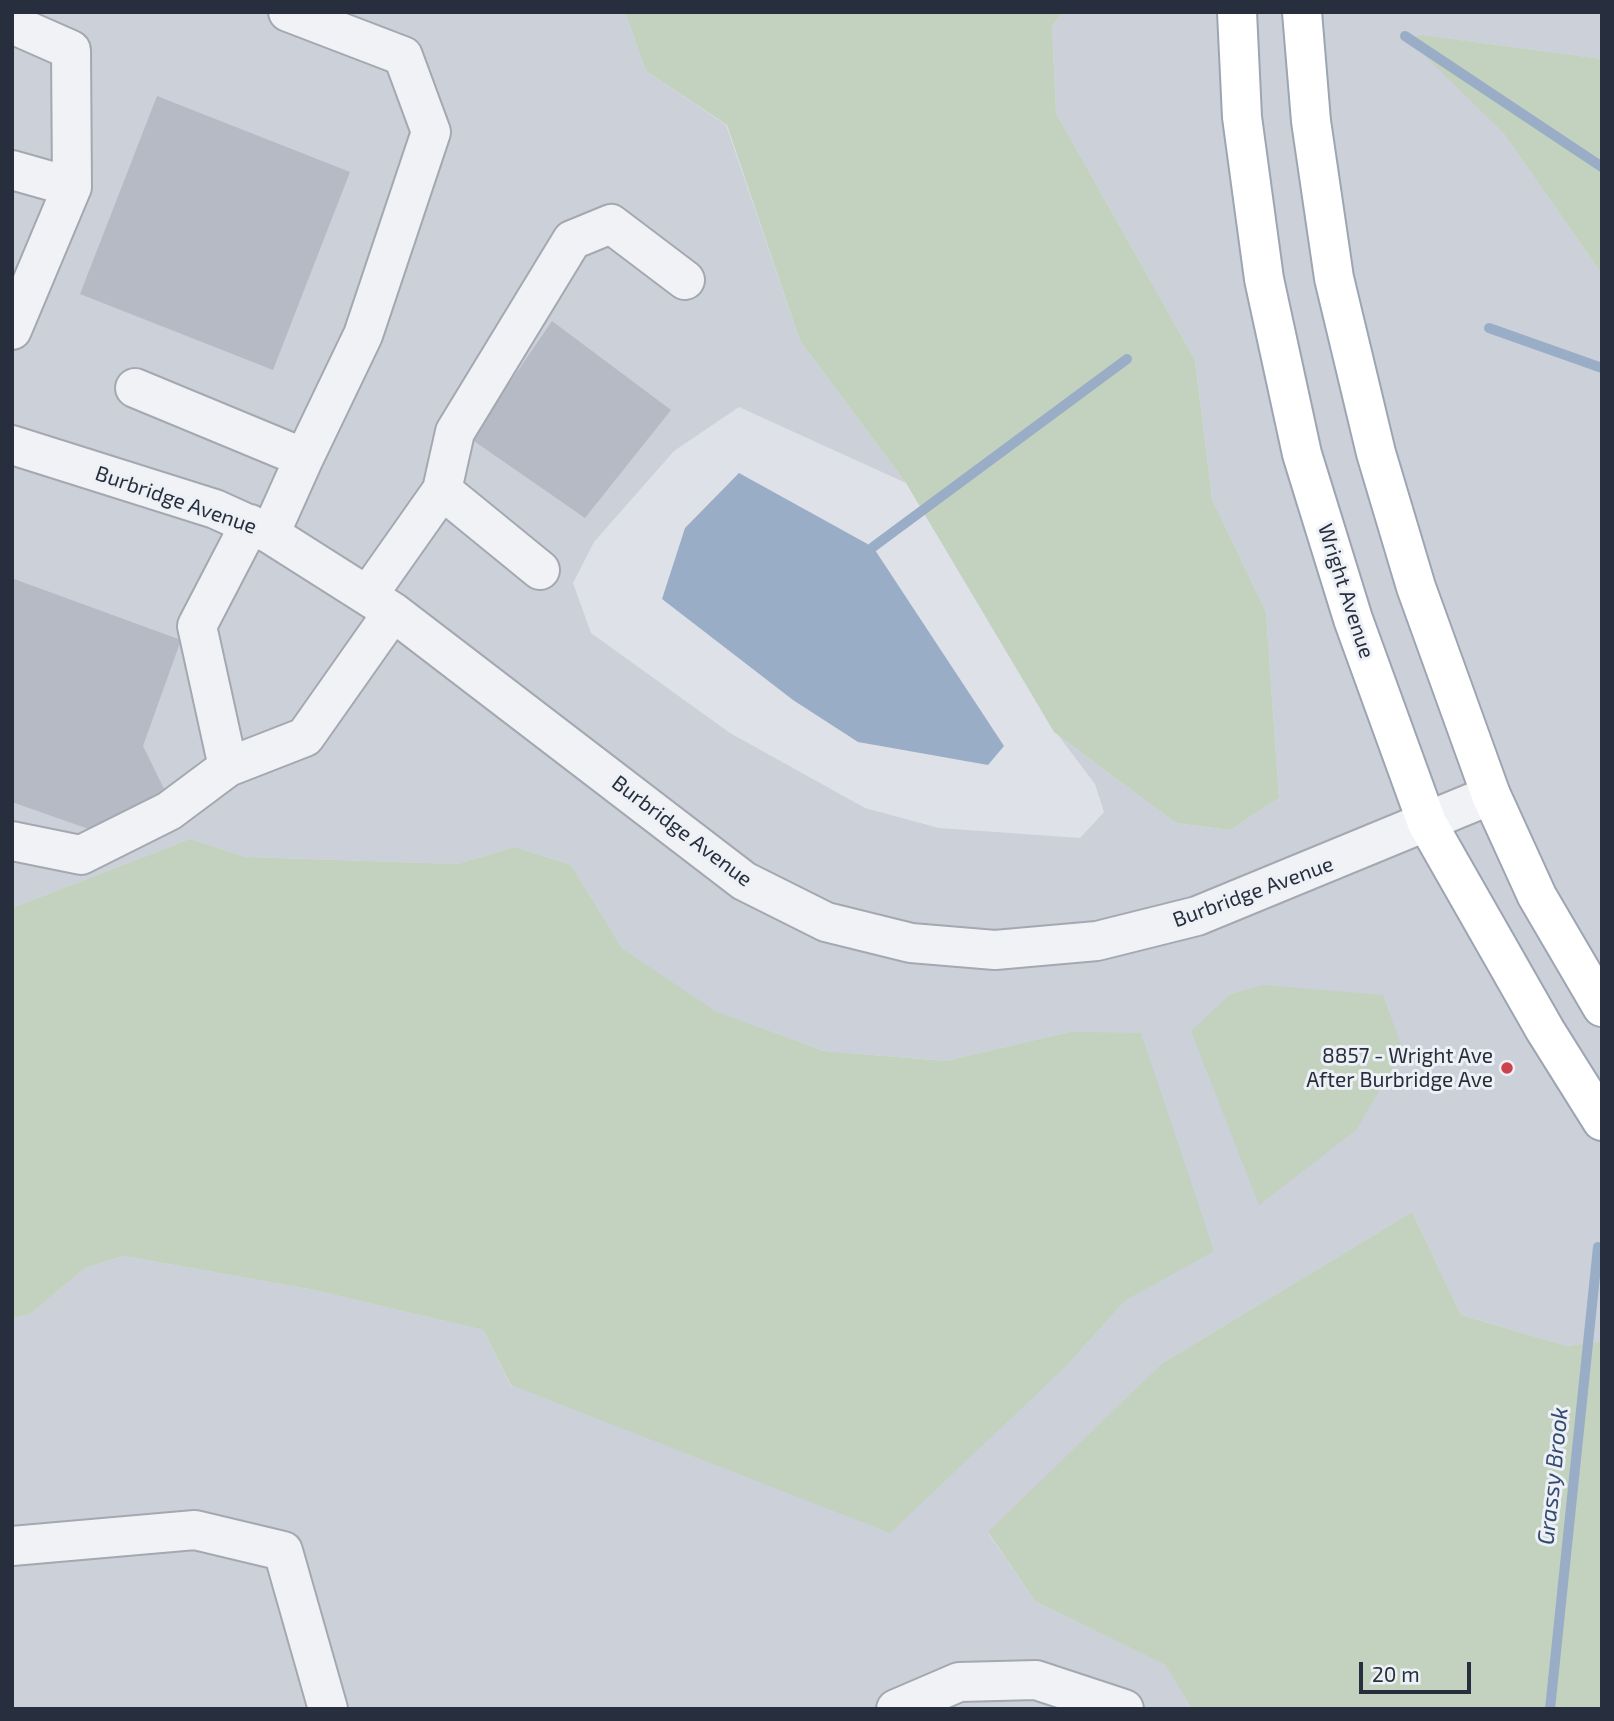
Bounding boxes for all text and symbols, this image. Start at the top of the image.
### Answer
street label: Burbridge Avenue [92,461,260,539]
street label: Wright Avenue [1312,520,1380,662]
street label: Burbridge Avenue [607,770,757,892]
street label: Burbridge Avenue [1169,851,1337,933]
place label: 8857 - Wright Ave After Burbridge Ave [1306,1043,1493,1093]
marker: 8857 - Wright Ave After Burbridge Ave [1499,1060,1515,1076]
water label: Grassy Brook [1532,1406,1574,1546]
scale bar [1362,1648,1474,1692]
text: 20 m [1372,1661,1420,1686]

